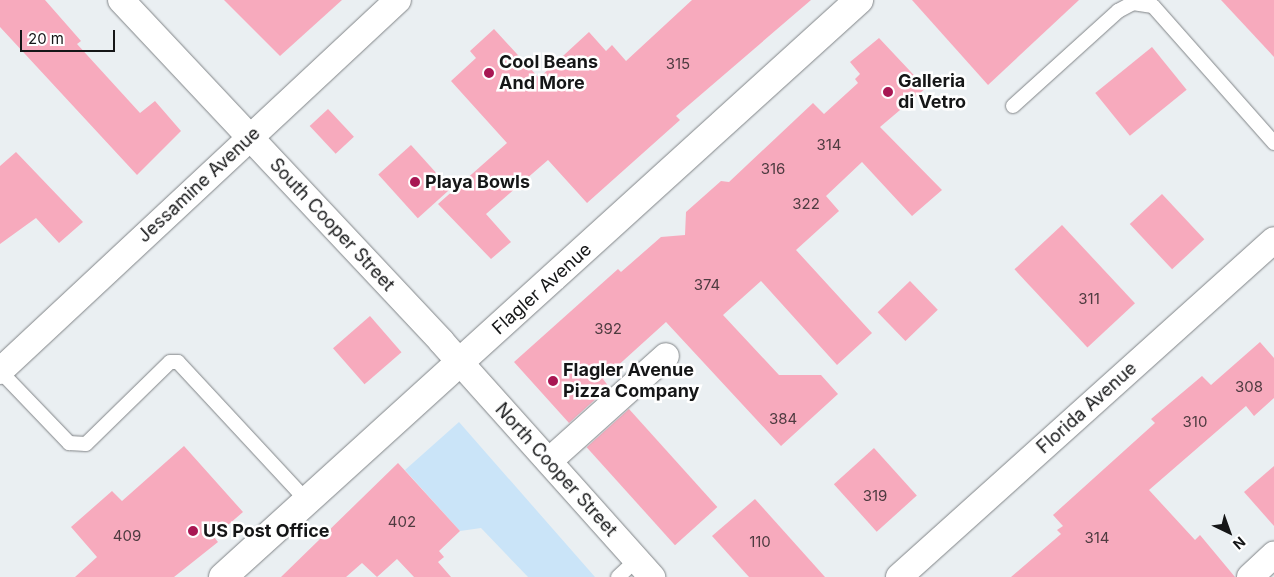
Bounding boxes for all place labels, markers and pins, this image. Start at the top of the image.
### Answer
place label: Cool Beans And More [499,52,598,94]
marker: Cool Beans And More [483,67,495,79]
place label: Galleria di Vetro [898,71,966,114]
marker: Galleria di Vetro [882,86,894,98]
place label: Playa Bowls [425,171,530,193]
marker: Playa Bowls [409,176,421,188]
place label: Flagler Avenue Pizza Company [563,360,699,402]
marker: Flagler Avenue Pizza Company [547,375,559,387]
place label: US Post Office [203,520,330,542]
marker: US Post Office [187,525,199,537]

